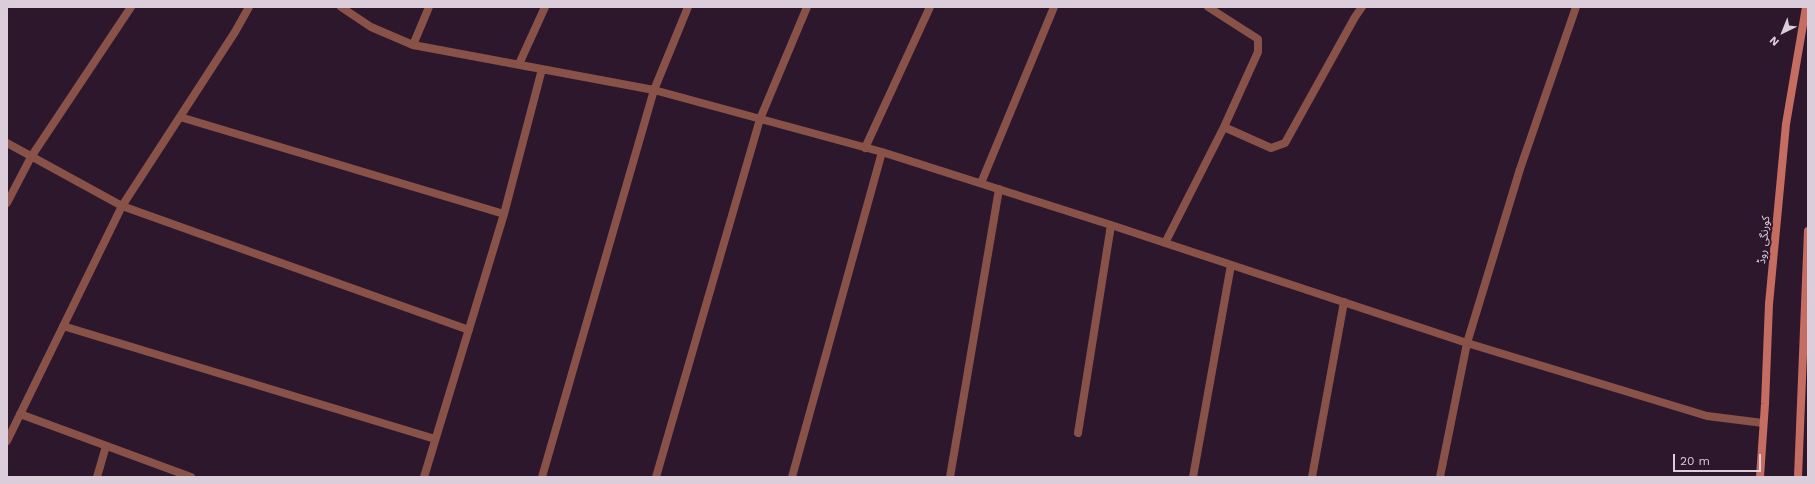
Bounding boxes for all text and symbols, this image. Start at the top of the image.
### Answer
north arrow [1763,12,1803,52]
text: N [1767,34,1782,49]
street label: کورنگی روڈ [1755,216,1773,264]
scale bar [1675,446,1763,472]
text: 20 m [1680,454,1710,468]

